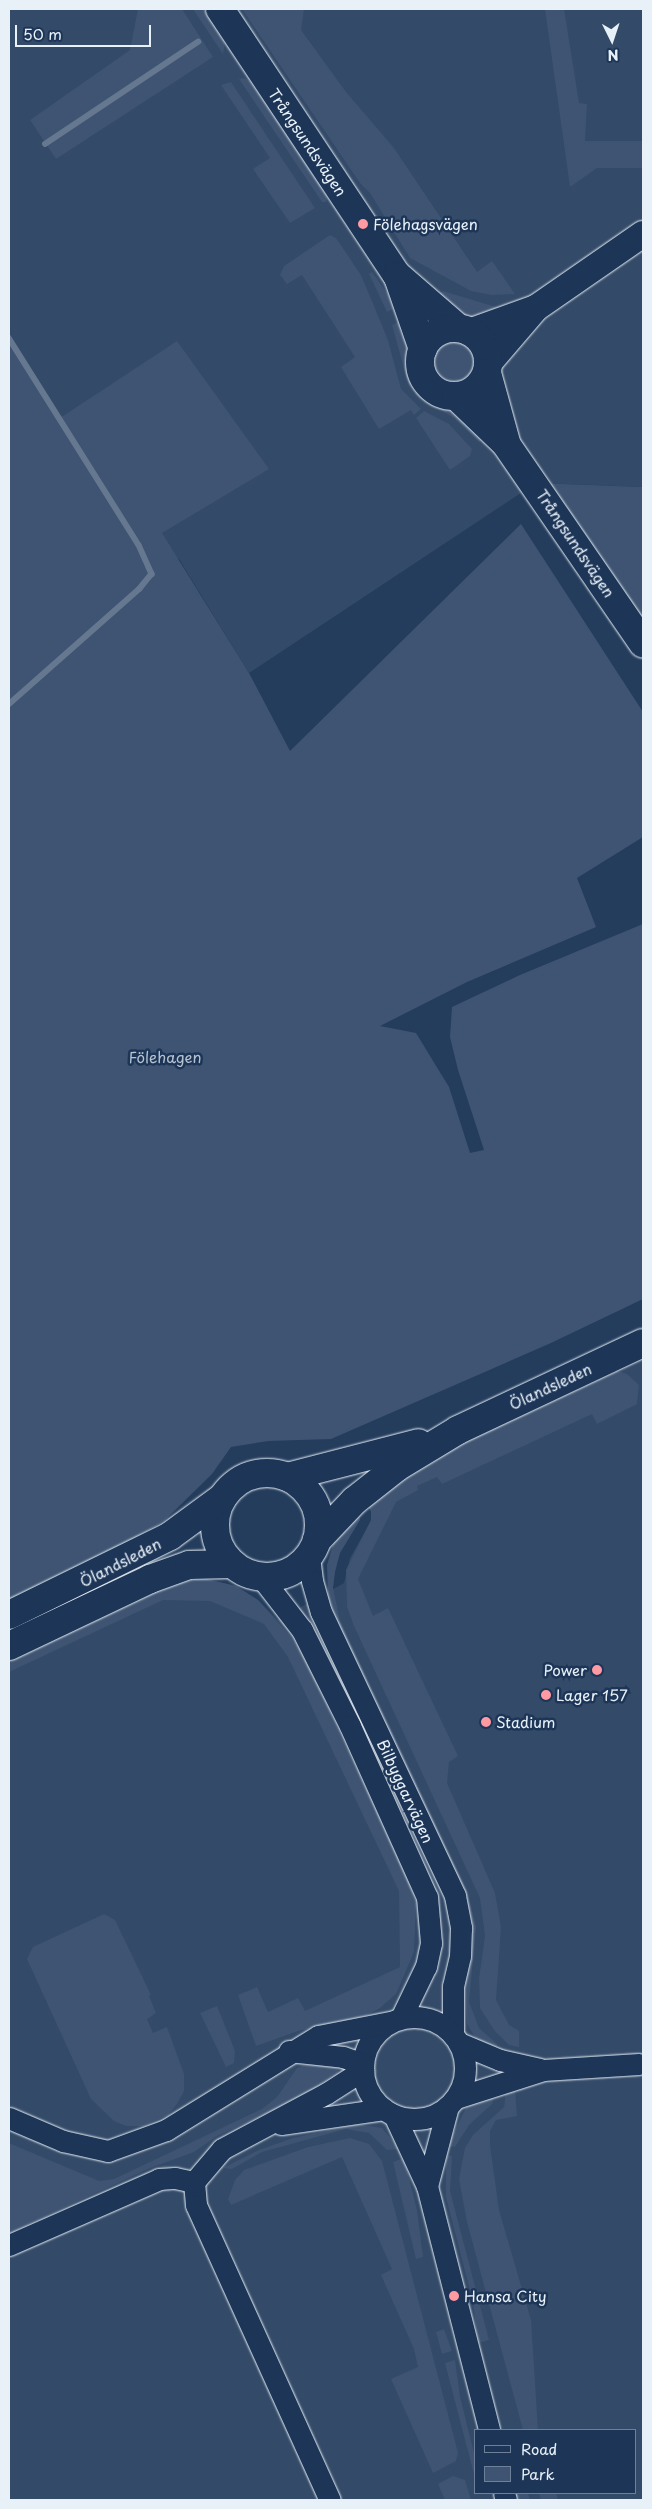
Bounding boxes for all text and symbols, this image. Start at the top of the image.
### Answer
scale bar [18,15,154,47]
north arrow [587,15,637,65]
text: 50 m [23,22,62,45]
text: N [607,45,619,66]
street label: Trångsundsvägen [265,85,351,199]
place label: Fölehagsvägen [373,215,478,233]
marker: Fölehagsvägen [357,218,369,230]
street label: Trångsundsvägen [533,486,619,600]
park label: Fölehagen [128,1048,202,1066]
street label: Ölandsleden [506,1359,594,1413]
street label: Ölandsleden [76,1534,164,1590]
place label: Power [544,1661,587,1679]
marker: Power [591,1664,603,1676]
place label: Lager 157 [556,1686,627,1704]
marker: Lager 157 [540,1689,552,1701]
place label: Stadium [496,1713,556,1731]
marker: Stadium [480,1716,492,1728]
street label: Bilbyggarvägen [374,1736,438,1846]
place label: Hansa City [464,2287,546,2305]
marker: Hansa City [448,2290,460,2302]
legend [474,2429,637,2494]
text: Road [521,2437,557,2460]
text: Park [521,2462,555,2485]

